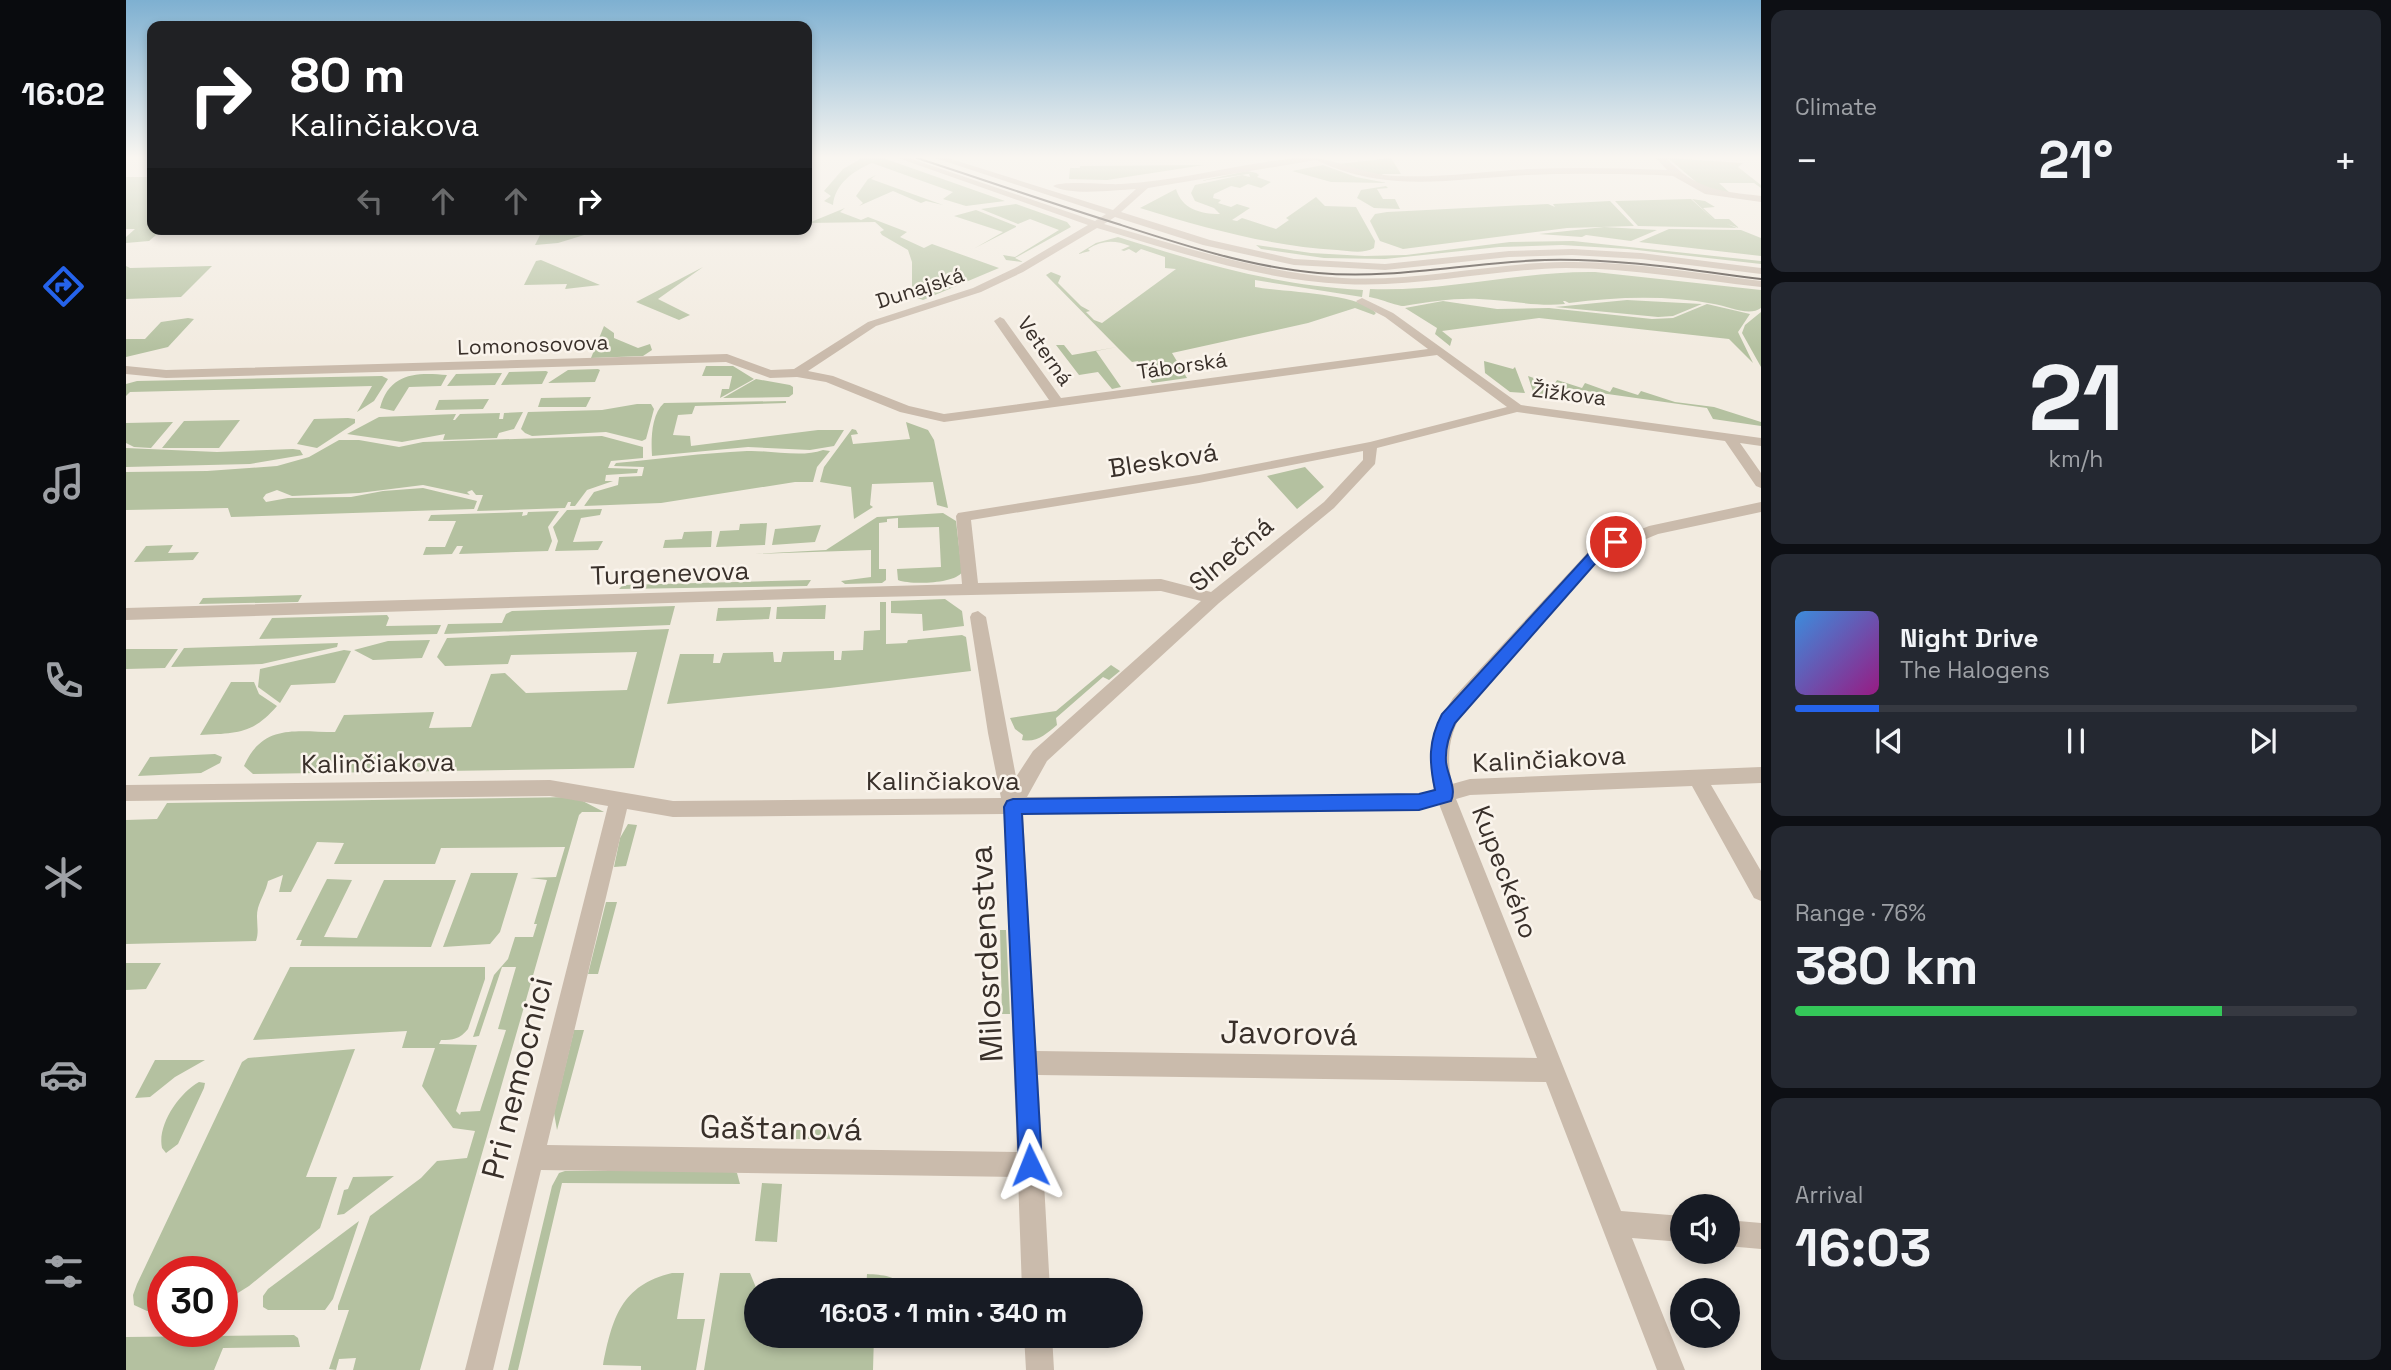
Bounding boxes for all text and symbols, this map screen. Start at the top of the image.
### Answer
text: 80 m [290,44,405,106]
icon: right [175,49,266,140]
text: 16:02 [21,74,105,114]
text: Climate [1795,92,1877,122]
text: Kalinčiakova [290,105,479,145]
text: 21° [2039,127,2113,193]
text: − [1795,137,1819,185]
text: + [2333,137,2357,185]
icon: left [351,182,389,220]
icon: ahead [424,182,462,220]
icon: ahead [497,182,535,220]
icon: right [570,182,608,220]
street label: Dunajská [872,261,967,314]
icon: directions [39,262,88,311]
street label: Veterná [1012,311,1079,391]
street label: Lomonosovova [457,328,609,361]
text: 21 [2028,340,2124,457]
street label: Táborská [1135,346,1229,385]
street label: Žižkova [1530,376,1608,411]
street label: Blesková [1106,435,1220,485]
text: km/h [2049,444,2103,474]
icon: music [39,459,88,508]
street label: Slnečná [1182,509,1280,599]
pin [1586,512,1646,572]
icon: arrive [1597,523,1635,561]
street label: Turgenevova [590,553,750,593]
text: Night Drive [1900,621,2038,655]
text: The Halogens [1900,655,2050,685]
icon: phone [39,656,88,705]
icon: previous [1870,722,1908,760]
icon: pause [2057,722,2095,760]
icon: next [2244,722,2282,760]
street label: Kalinčiakova [1471,738,1627,780]
street label: Kalinčiakova [301,745,455,781]
street label: Kalinčiakova [866,764,1020,798]
street label: Kupeckého [1464,801,1546,943]
street label: Milosrdenstva [960,845,1012,1063]
icon: climate [39,853,88,902]
text: Range · 76% [1795,898,1926,928]
text: 380 km [1795,933,1978,999]
street label: Pri nemocnici [473,973,561,1183]
street label: Javorová [1220,1012,1358,1054]
icon: car [39,1050,88,1099]
street label: Gaštanová [699,1107,863,1149]
position arrow [993,1128,1067,1202]
text: Arrival [1795,1180,1863,1210]
map controls [1670,1194,1740,1348]
button: sound [1670,1194,1740,1264]
text: 16:03 [1795,1215,1931,1281]
icon: filters [39,1247,88,1296]
speed limit sign: 30 [147,1256,238,1347]
button: search [1670,1278,1740,1348]
text: 16:03 · 1 min · 340 m [820,1296,1067,1330]

